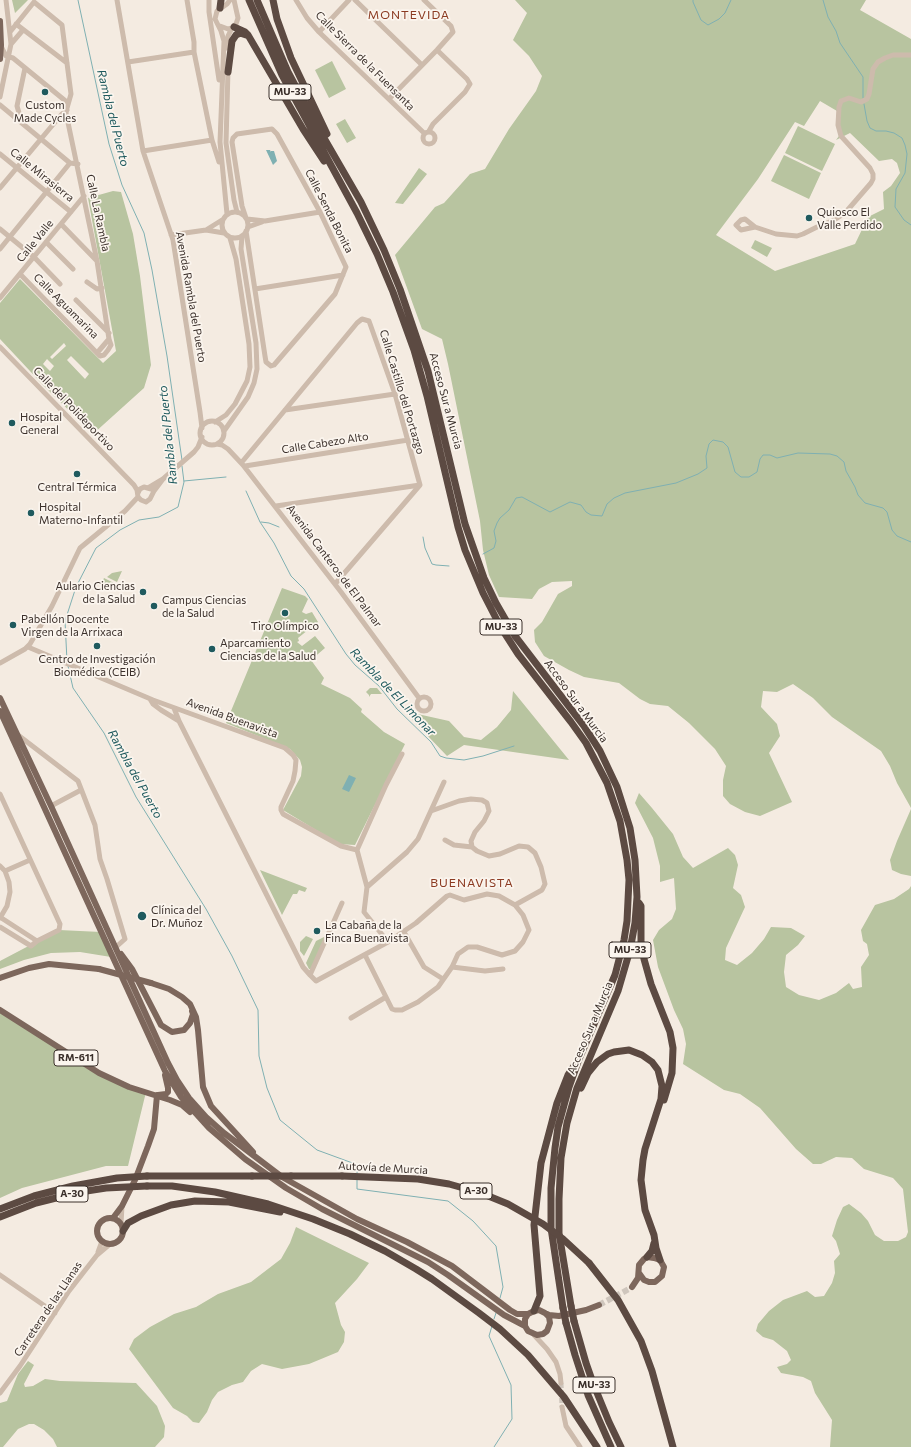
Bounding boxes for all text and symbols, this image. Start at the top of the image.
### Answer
district label: MONTEVIDA [368,8,450,22]
street label: Calle Sierra de la Fuensanta [313,9,417,113]
water label: Rambla del Puerto [94,68,132,168]
road number: MU-33 [269,84,311,100]
marker: Custom Made Cycles [40,87,50,97]
place label: Custom Made Cycles [14,98,76,124]
street label: Calle Mirasierra [7,145,77,205]
street label: Calle Senda Bonita [302,167,356,255]
street label: Calle La Rambla [83,173,113,253]
place label: Quiosco El Valle Perdido [817,205,882,231]
marker: Quiosco El Valle Perdido [804,213,814,223]
street label: Calle Valle [14,217,56,265]
street label: Avenida Rambla del Puerto [173,230,209,364]
street label: Calle Aguamarina [31,271,101,341]
street label: Calle Castillo del Portazgo [377,328,427,456]
street label: Acceso Sur a Murcia [427,351,465,451]
street label: Calle del Polideportivo [30,364,118,454]
water label: Rambla del Puerto [156,385,180,485]
place label: Hospital General [20,410,62,436]
marker: Hospital General [7,418,17,428]
street label: Calle Cabezo Alto [281,430,369,456]
marker: Central Térmica [72,469,82,479]
place label: Central Térmica [37,480,117,494]
place label: Hospital Materno-Infantil [39,500,123,526]
street label: Avenida Canteros de El Palmar [284,502,384,630]
marker: Hospital Materno-Infantil [26,508,36,518]
place label: Aulario Ciencias de la Salud [55,579,135,605]
marker: Aulario Ciencias de la Salud [138,587,148,597]
place label: Campus Ciencias de la Salud [162,593,246,619]
marker: Campus Ciencias de la Salud [149,601,159,611]
marker: Tiro Olímpico [280,608,290,618]
place label: Pabellón Docente Virgen de la Arrixaca [21,612,123,638]
place label: Tiro Olímpico [251,619,319,633]
road number: MU-33 [480,619,522,635]
marker: Pabellón Docente Virgen de la Arrixaca [8,620,18,630]
place label: Aparcamiento Ciencias de la Salud [220,636,316,662]
marker: Centro de Investigación Biomédica (CEIB) [92,641,102,651]
marker: Aparcamiento Ciencias de la Salud [207,644,217,654]
water label: Rambla de El Limonar [347,645,439,739]
place label: Centro de Investigación Biomédica (CEIB) [39,652,155,678]
street label: Acceso Sur a Murcia [541,657,611,745]
street label: Avenida Buenavista [184,695,280,741]
water label: Rambla del Puerto [105,727,165,821]
district label: BUENAVISTA [430,876,514,890]
place label: Clínica del Dr. Muñoz [151,903,203,929]
marker: Clínica del Dr. Muñoz [136,910,148,922]
place label: La Cabaña de la Finca Buenavista [325,918,408,944]
marker: La Cabaña de la Finca Buenavista [312,926,322,936]
road number: MU-33 [609,942,651,958]
street label: Acceso Sur a Murcia [564,980,616,1076]
road number: RM-611 [54,1050,98,1066]
street label: Autovía de Murcia [338,1159,428,1177]
road number: A-30 [460,1183,492,1199]
road number: A-30 [56,1186,88,1202]
street label: Carretera de las Llanas [11,1259,85,1359]
road number: MU-33 [573,1377,615,1393]

